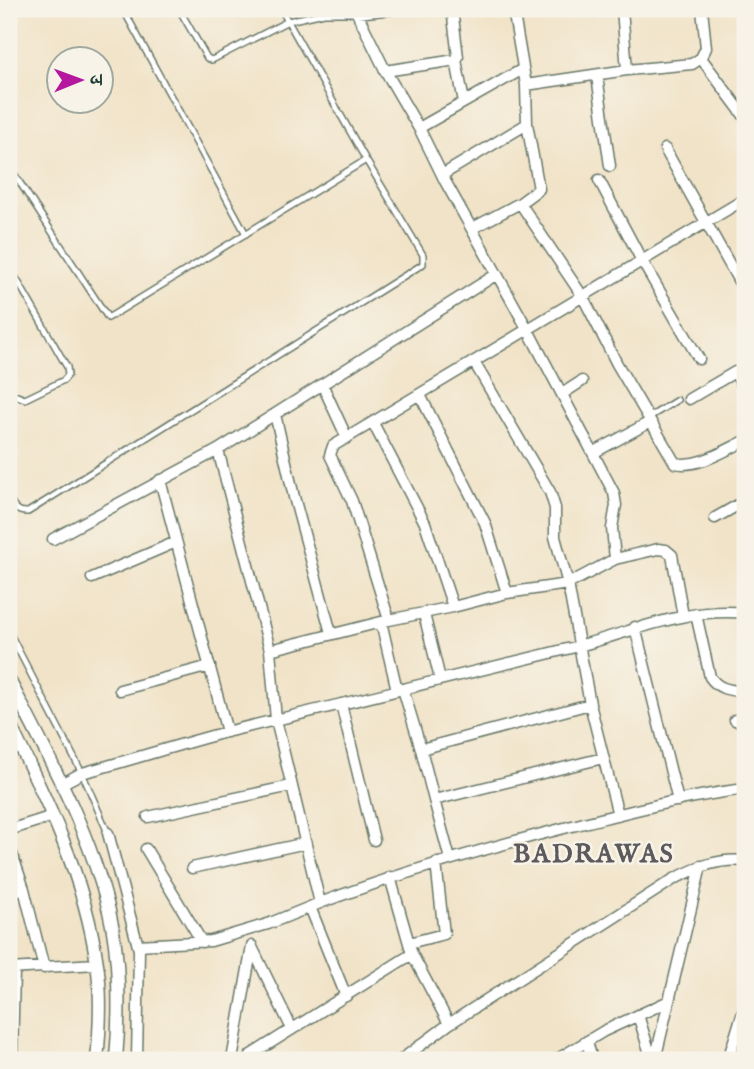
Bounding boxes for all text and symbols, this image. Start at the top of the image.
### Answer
north arrow [46,46,116,116]
text: उ [83,73,107,86]
district label: BADRAWAS [513,838,675,871]

